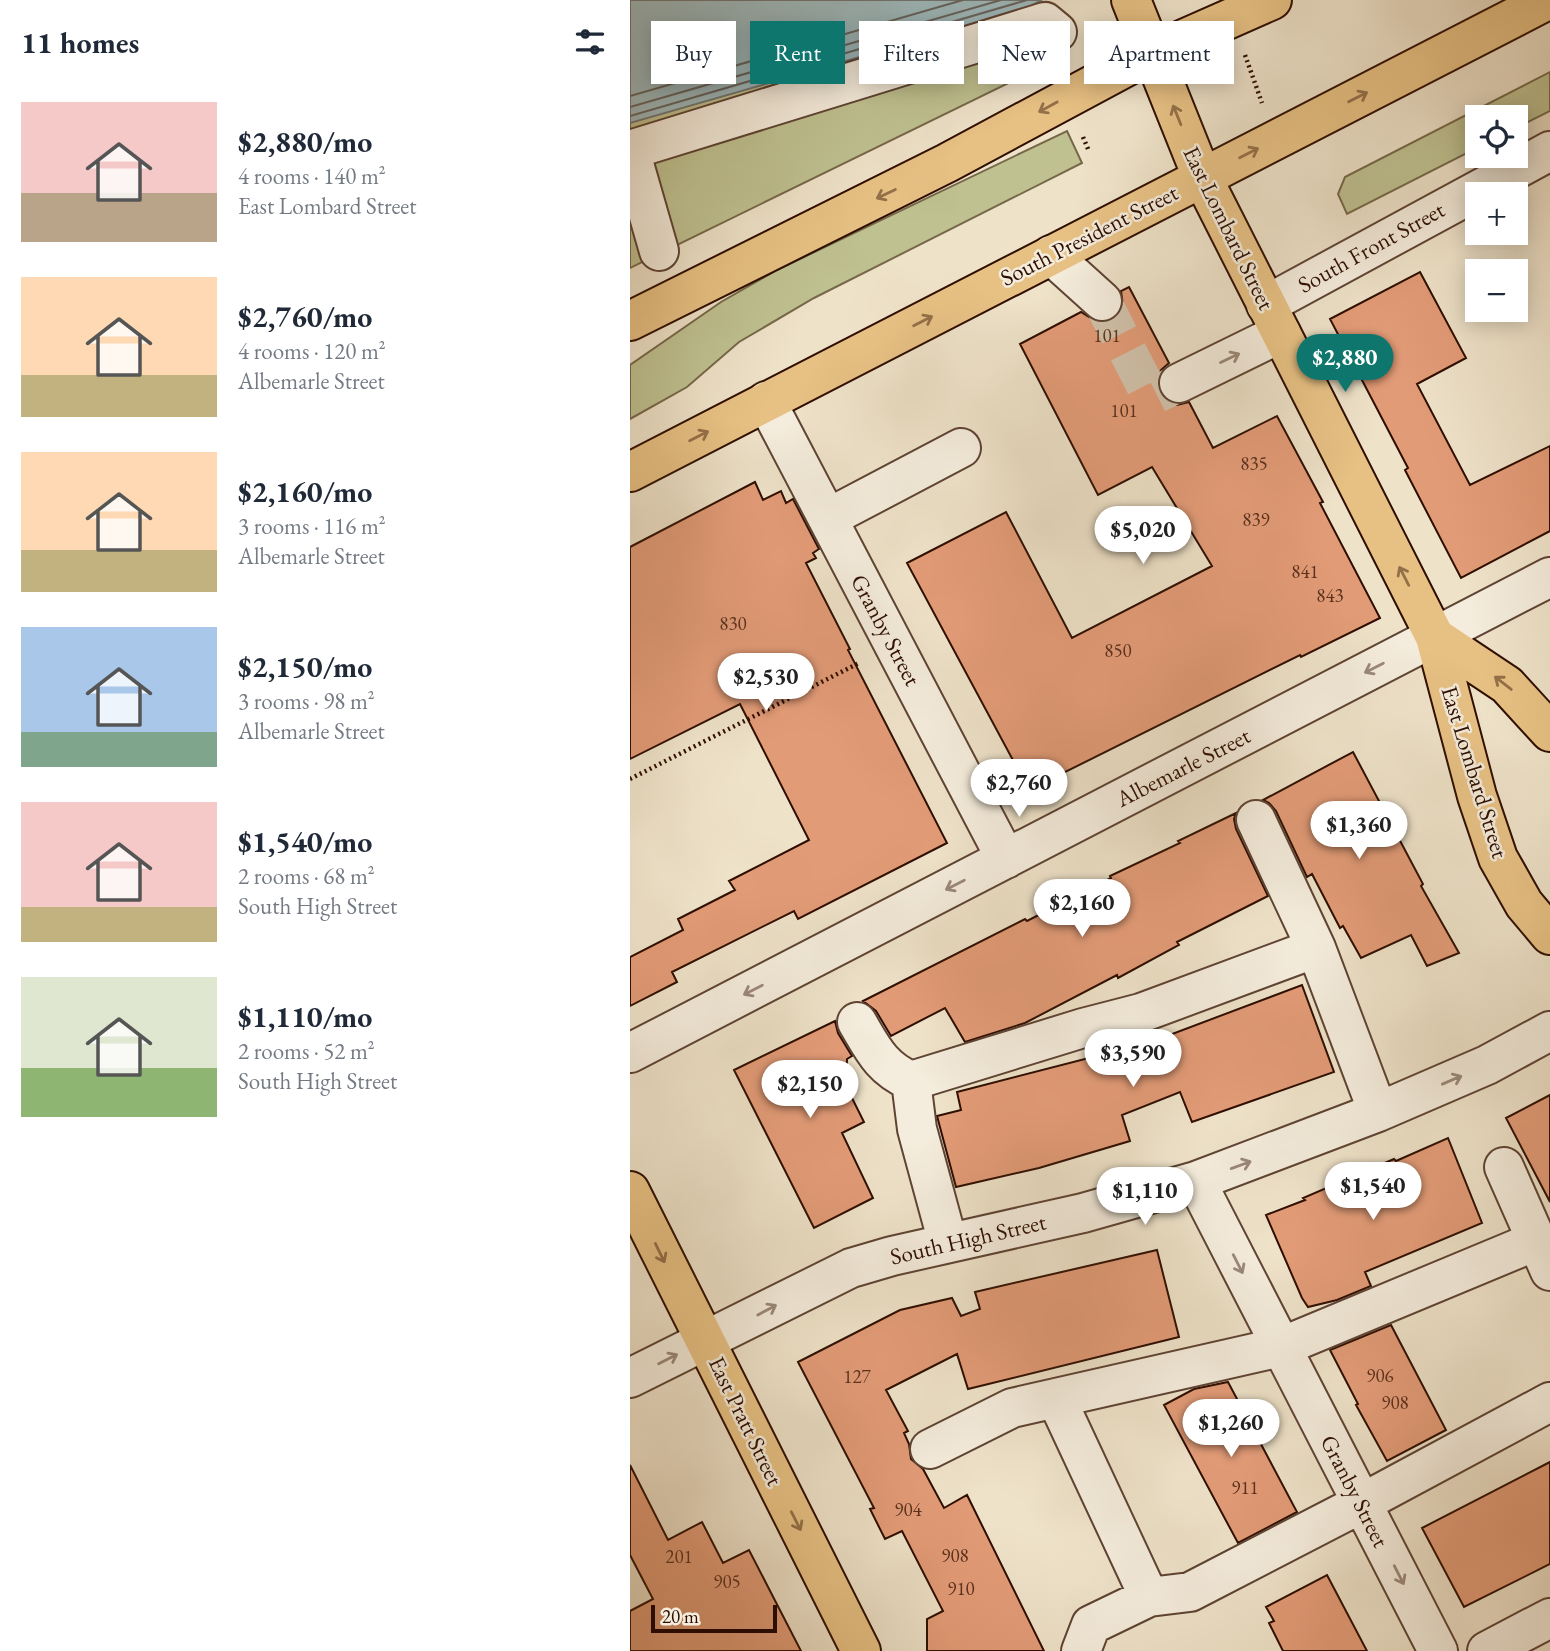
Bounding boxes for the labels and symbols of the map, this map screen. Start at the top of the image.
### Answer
one-way arrow [1347,90,1368,104]
one-way arrow [1038,101,1059,114]
one-way arrow [1169,105,1182,126]
street label: East Lombard Street [1176,141,1282,316]
one-way arrow [1238,145,1259,159]
street label: South President Street [995,177,1184,293]
one-way arrow [876,187,897,201]
street label: South Front Street [1292,194,1450,300]
one-way arrow [912,313,933,327]
house number: 101 [1093,323,1121,348]
pin: $2,880 [1288,334,1402,394]
one-way arrow [1219,351,1240,364]
house number: 101 [1110,398,1138,423]
one-way arrow [688,429,709,443]
house number: 835 [1240,451,1268,476]
pin: $5,020 [1086,506,1200,566]
house number: 839 [1242,507,1270,532]
house number: 841 [1291,559,1319,584]
one-way arrow [1397,566,1411,587]
street label: Granby Street [844,569,928,692]
house number: 843 [1316,583,1344,608]
house number: 830 [719,611,747,636]
house number: 850 [1104,638,1132,663]
pin: $2,530 [709,654,823,713]
one-way arrow [1364,662,1385,675]
one-way arrow [1494,676,1512,691]
street label: East Lombard Street [1435,682,1516,862]
street label: Albemarle Street [1110,720,1256,814]
pin: $2,760 [962,760,1076,819]
pin: $1,360 [1302,802,1416,861]
one-way arrow [945,879,966,893]
pin: $2,160 [1025,880,1139,939]
one-way arrow [743,983,763,997]
pin: $3,590 [1076,1030,1190,1089]
pin: $2,150 [753,1060,867,1120]
one-way arrow [1440,1073,1462,1086]
one-way arrow [1229,1158,1251,1170]
pin: $1,540 [1316,1162,1430,1222]
pin: $1,110 [1088,1168,1202,1227]
street label: South High Street [887,1206,1050,1272]
one-way arrow [654,1242,668,1263]
one-way arrow [1232,1253,1246,1274]
one-way arrow [756,1302,777,1316]
one-way arrow [657,1351,678,1365]
street label: East Pratt Street [702,1352,790,1491]
house number: 906 [1366,1363,1394,1388]
house number: 127 [843,1364,872,1389]
house number: 908 [1381,1390,1409,1415]
pin: $1,260 [1174,1400,1288,1459]
street label: Granby Street [1314,1430,1396,1553]
house number: 911 [1231,1475,1259,1500]
house number: 904 [894,1497,923,1522]
one-way arrow [790,1510,804,1531]
house number: 908 [941,1543,969,1568]
house number: 201 [665,1544,693,1569]
one-way arrow [1392,1564,1406,1585]
house number: 905 [713,1569,741,1594]
house number: 910 [947,1576,975,1601]
scale bar [651,1602,777,1634]

